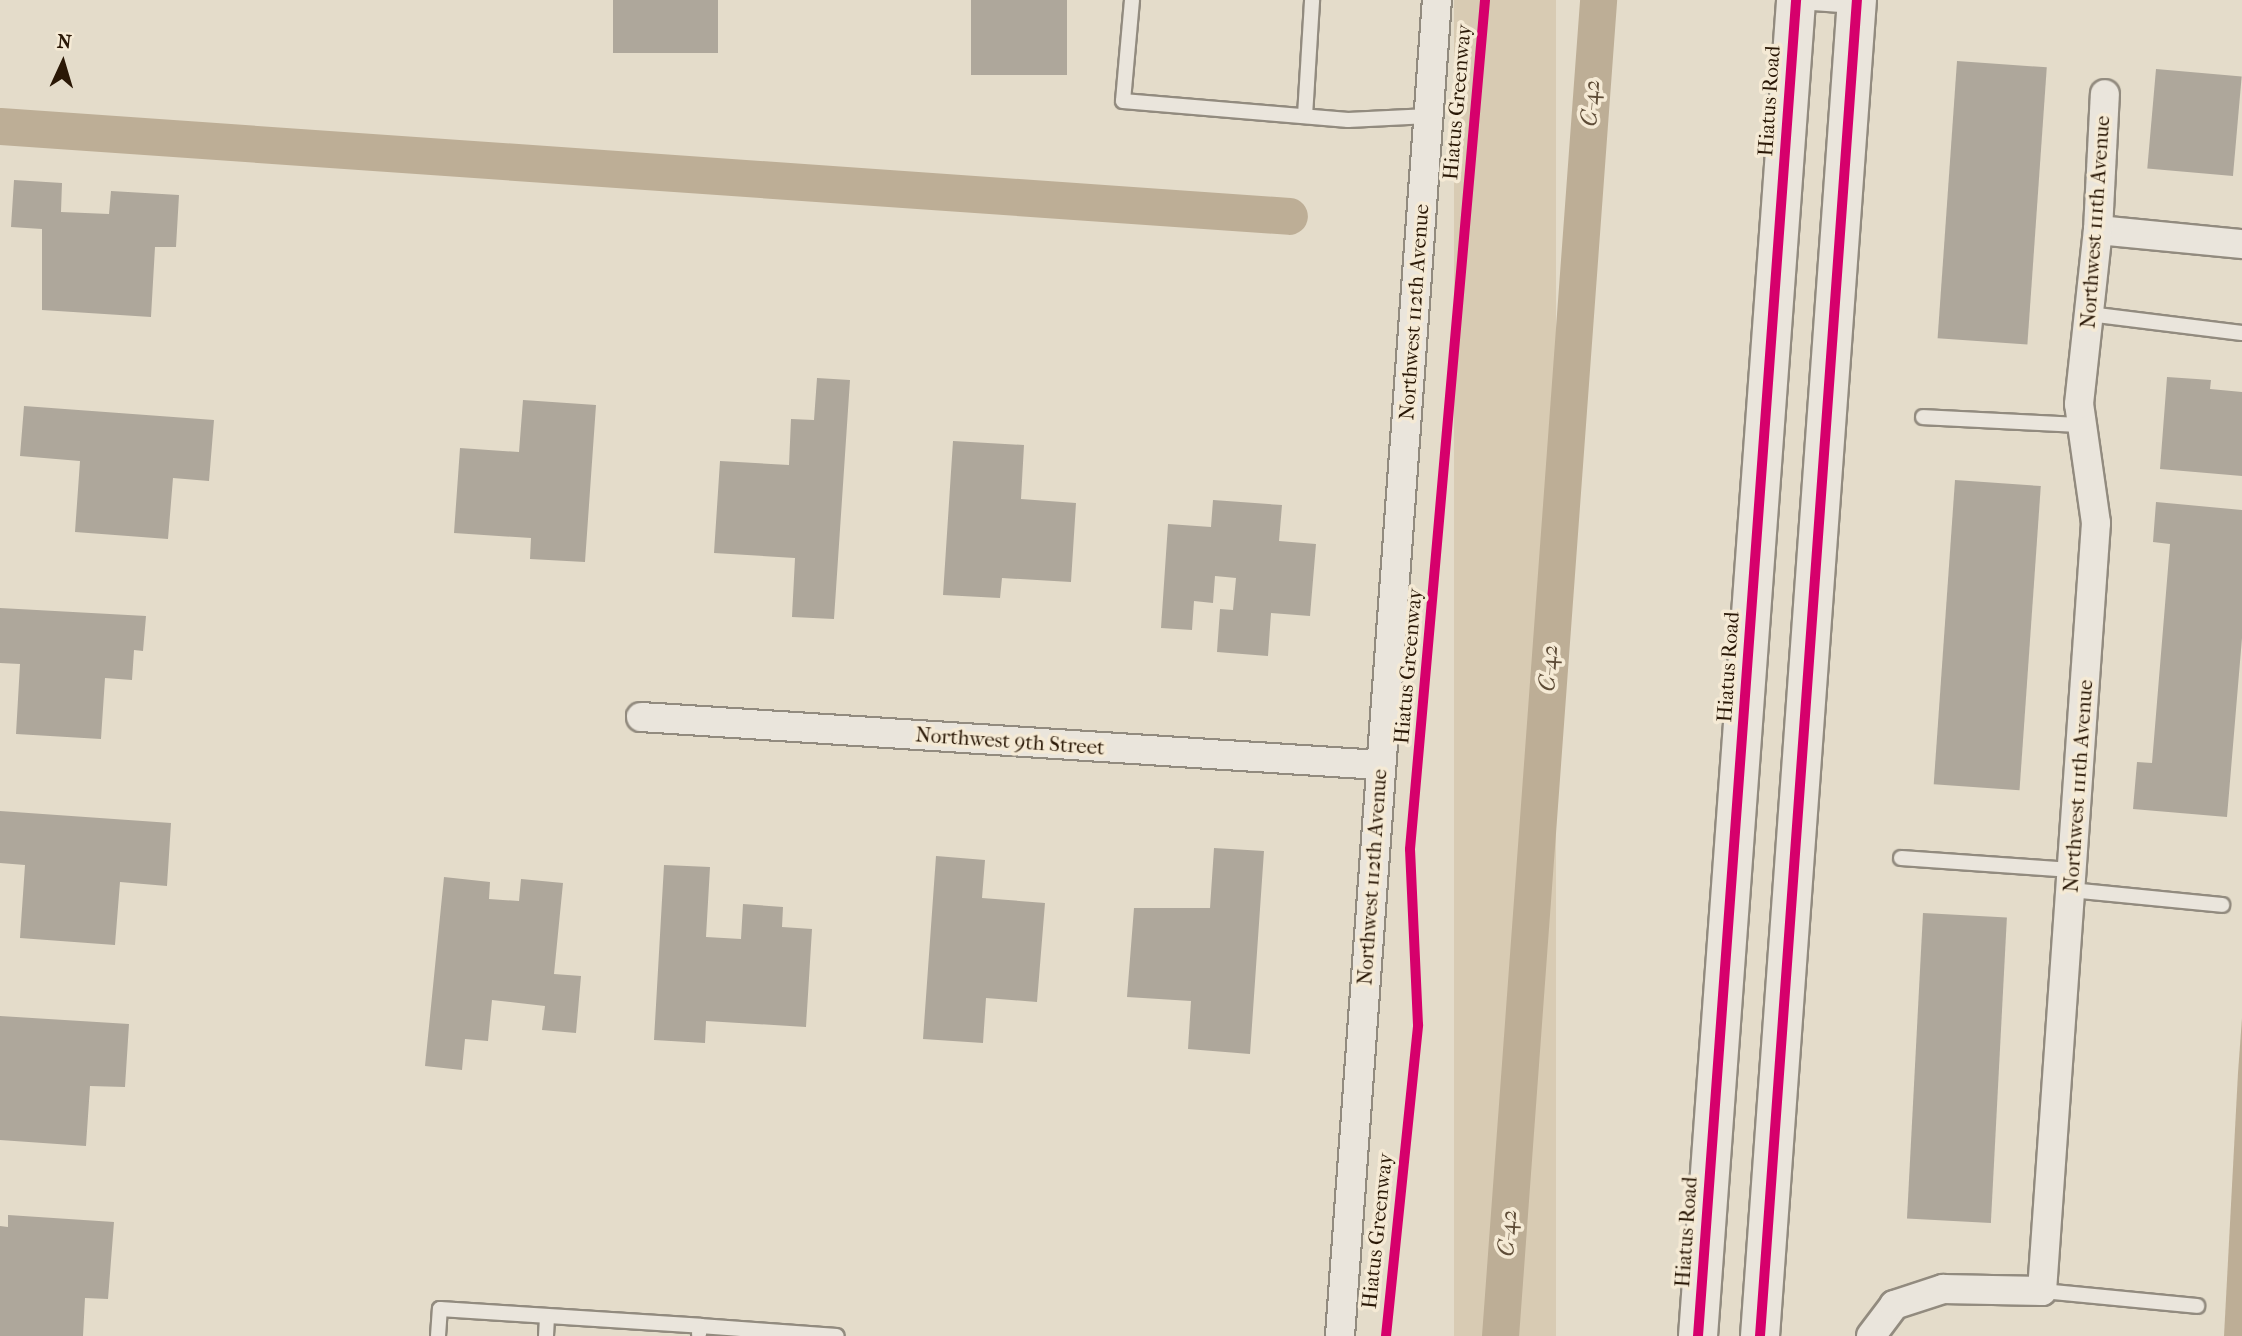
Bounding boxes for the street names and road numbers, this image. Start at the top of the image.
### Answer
street label: Hiatus Greenway [1438,23,1476,181]
street label: Hiatus Road [1753,45,1785,157]
street label: Northwest 111th Avenue [2075,115,2115,329]
street label: Northwest 112th Avenue [1394,203,1434,421]
street label: Hiatus Greenway [1389,587,1427,745]
street label: Hiatus Road [1712,611,1744,723]
street label: Northwest 111th Avenue [2058,679,2098,893]
street label: Northwest 9th Street [915,722,1105,760]
street label: Northwest 112th Avenue [1352,768,1392,986]
street label: Hiatus Greenway [1356,1152,1398,1310]
street label: Hiatus Road [1670,1176,1702,1288]

